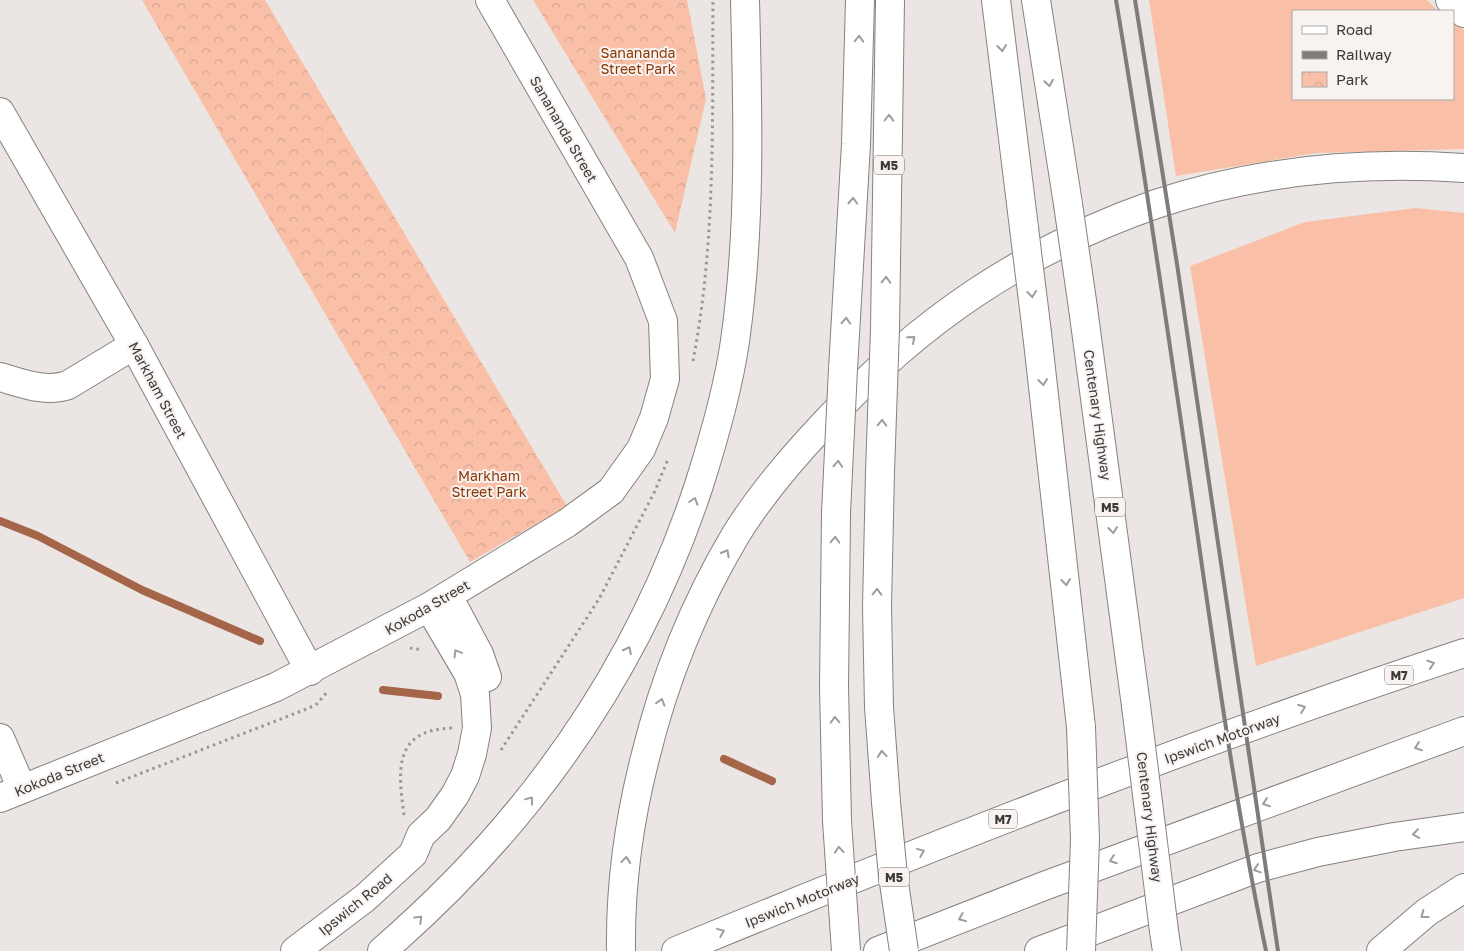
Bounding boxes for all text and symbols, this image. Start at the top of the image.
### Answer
legend [1292,10,1454,100]
text: Road [1336,20,1373,38]
one-way arrow [854,35,864,42]
park label: Sanananda Street Park [600,44,676,77]
one-way arrow [996,45,1007,53]
text: Railway [1336,45,1392,63]
text: Park [1336,70,1369,88]
street label: Sanananda Street [527,73,601,185]
one-way arrow [1044,78,1054,87]
one-way arrow [884,114,895,122]
road number: M5 [874,156,904,174]
one-way arrow [847,197,858,205]
one-way arrow [881,276,891,284]
one-way arrow [1026,290,1037,298]
one-way arrow [841,316,852,324]
one-way arrow [906,337,915,345]
street label: Markham Street [125,339,191,441]
street label: Centenary Highway [1080,349,1116,481]
one-way arrow [1037,378,1048,386]
one-way arrow [877,419,887,426]
one-way arrow [833,460,844,468]
park label: Markham Street Park [451,467,527,500]
one-way arrow [688,498,698,506]
road number: M5 [1095,498,1125,516]
one-way arrow [1107,527,1118,535]
one-way arrow [830,536,840,544]
one-way arrow [719,549,729,558]
street label: Kokoda Street [381,576,473,638]
one-way arrow [1060,579,1071,587]
one-way arrow [872,587,883,595]
one-way arrow [622,646,633,655]
one-way arrow [453,649,463,658]
one-way arrow [1426,660,1434,670]
road number: M7 [1385,666,1413,684]
one-way arrow [655,698,665,706]
one-way arrow [1297,704,1306,714]
street label: Ipswich Motorway [1162,709,1282,767]
one-way arrow [829,716,840,724]
one-way arrow [1414,741,1423,751]
street label: Kokoda Street [12,748,106,800]
one-way arrow [877,750,888,758]
street label: Centenary Highway [1134,751,1166,883]
one-way arrow [524,797,532,806]
one-way arrow [1262,797,1270,807]
road number: M7 [989,810,1017,829]
one-way arrow [1411,828,1419,839]
one-way arrow [834,846,845,854]
one-way arrow [916,848,924,858]
one-way arrow [1110,854,1118,864]
one-way arrow [620,856,631,864]
one-way arrow [1253,863,1262,873]
road number: M5 [879,868,909,886]
street label: Ipswich Road [315,869,395,939]
street label: Ipswich Motorway [742,869,862,931]
one-way arrow [1420,910,1429,919]
one-way arrow [958,912,966,922]
one-way arrow [413,916,422,925]
one-way arrow [716,928,725,939]

